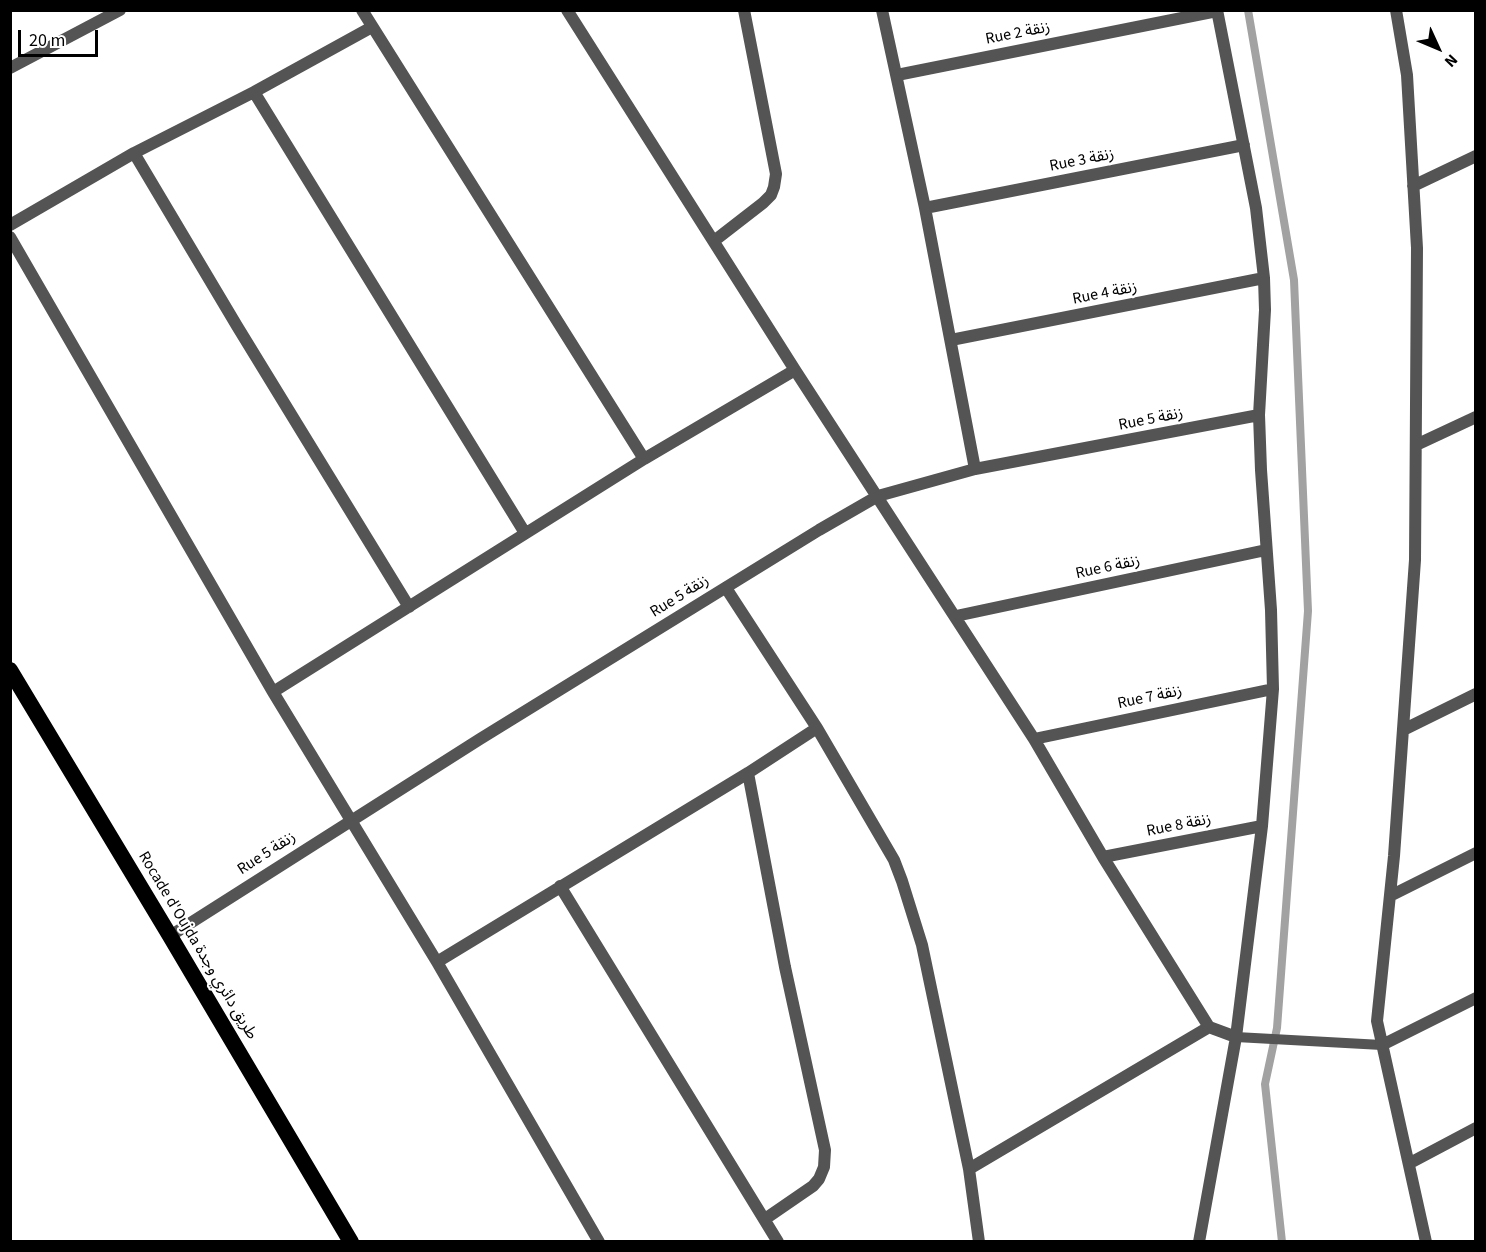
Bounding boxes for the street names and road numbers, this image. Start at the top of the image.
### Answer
street label: Rue 2 زنقة [984,18,1052,50]
street label: Rue 3 زنقة [1048,145,1116,177]
street label: Rue 4 زنقة [1071,278,1139,310]
street label: Rue 5 زنقة [1117,404,1185,436]
street label: Rue 6 زنقة [1074,552,1142,584]
street label: Rue 5 زنقة [647,572,713,622]
street label: Rue 7 زنقة [1116,682,1184,714]
street label: Rue 8 زنقة [1145,810,1213,842]
street label: Rue 5 زنقة [234,828,300,880]
street label: Rocade d'Oujda طريق دائري وجدة [133,849,261,1043]

